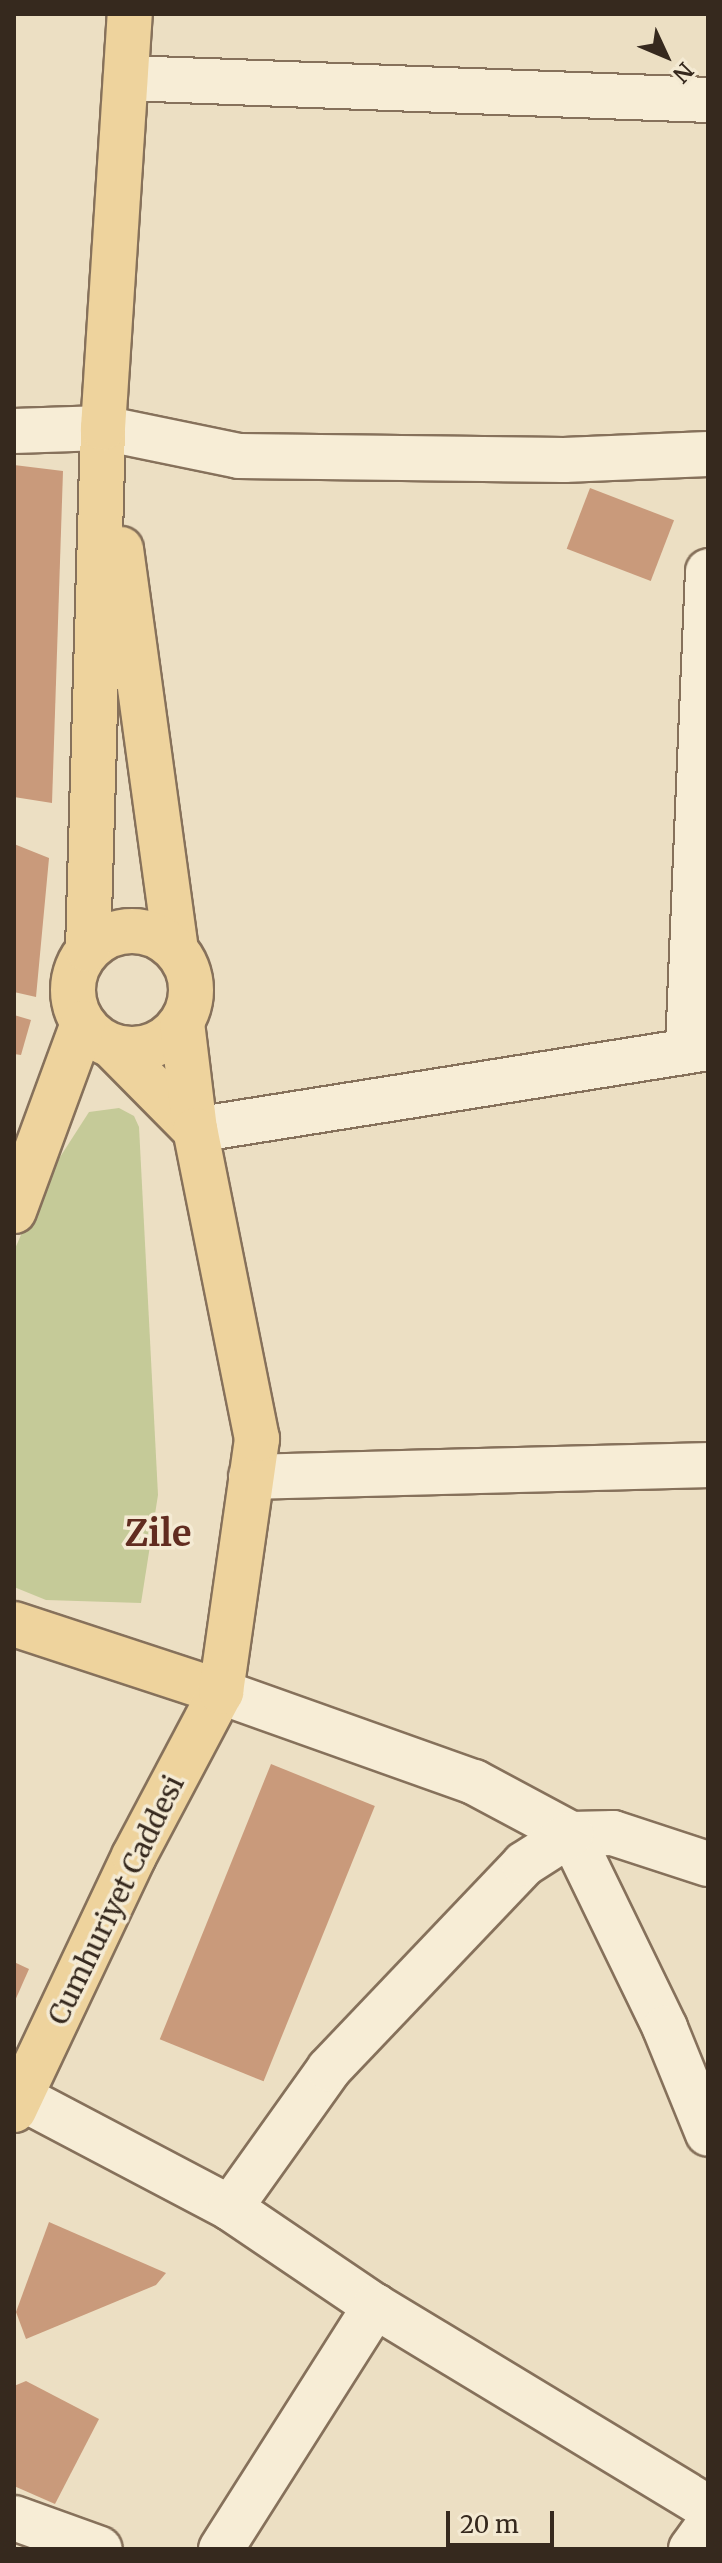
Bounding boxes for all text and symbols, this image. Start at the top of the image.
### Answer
north arrow [626,16,706,96]
text: N [667,57,699,89]
district label: Zile [125,1512,191,1556]
street label: Cumhuriyet Caddesi [41,1770,191,2030]
scale bar [450,2495,558,2545]
text: 20 m [460,2509,519,2540]

